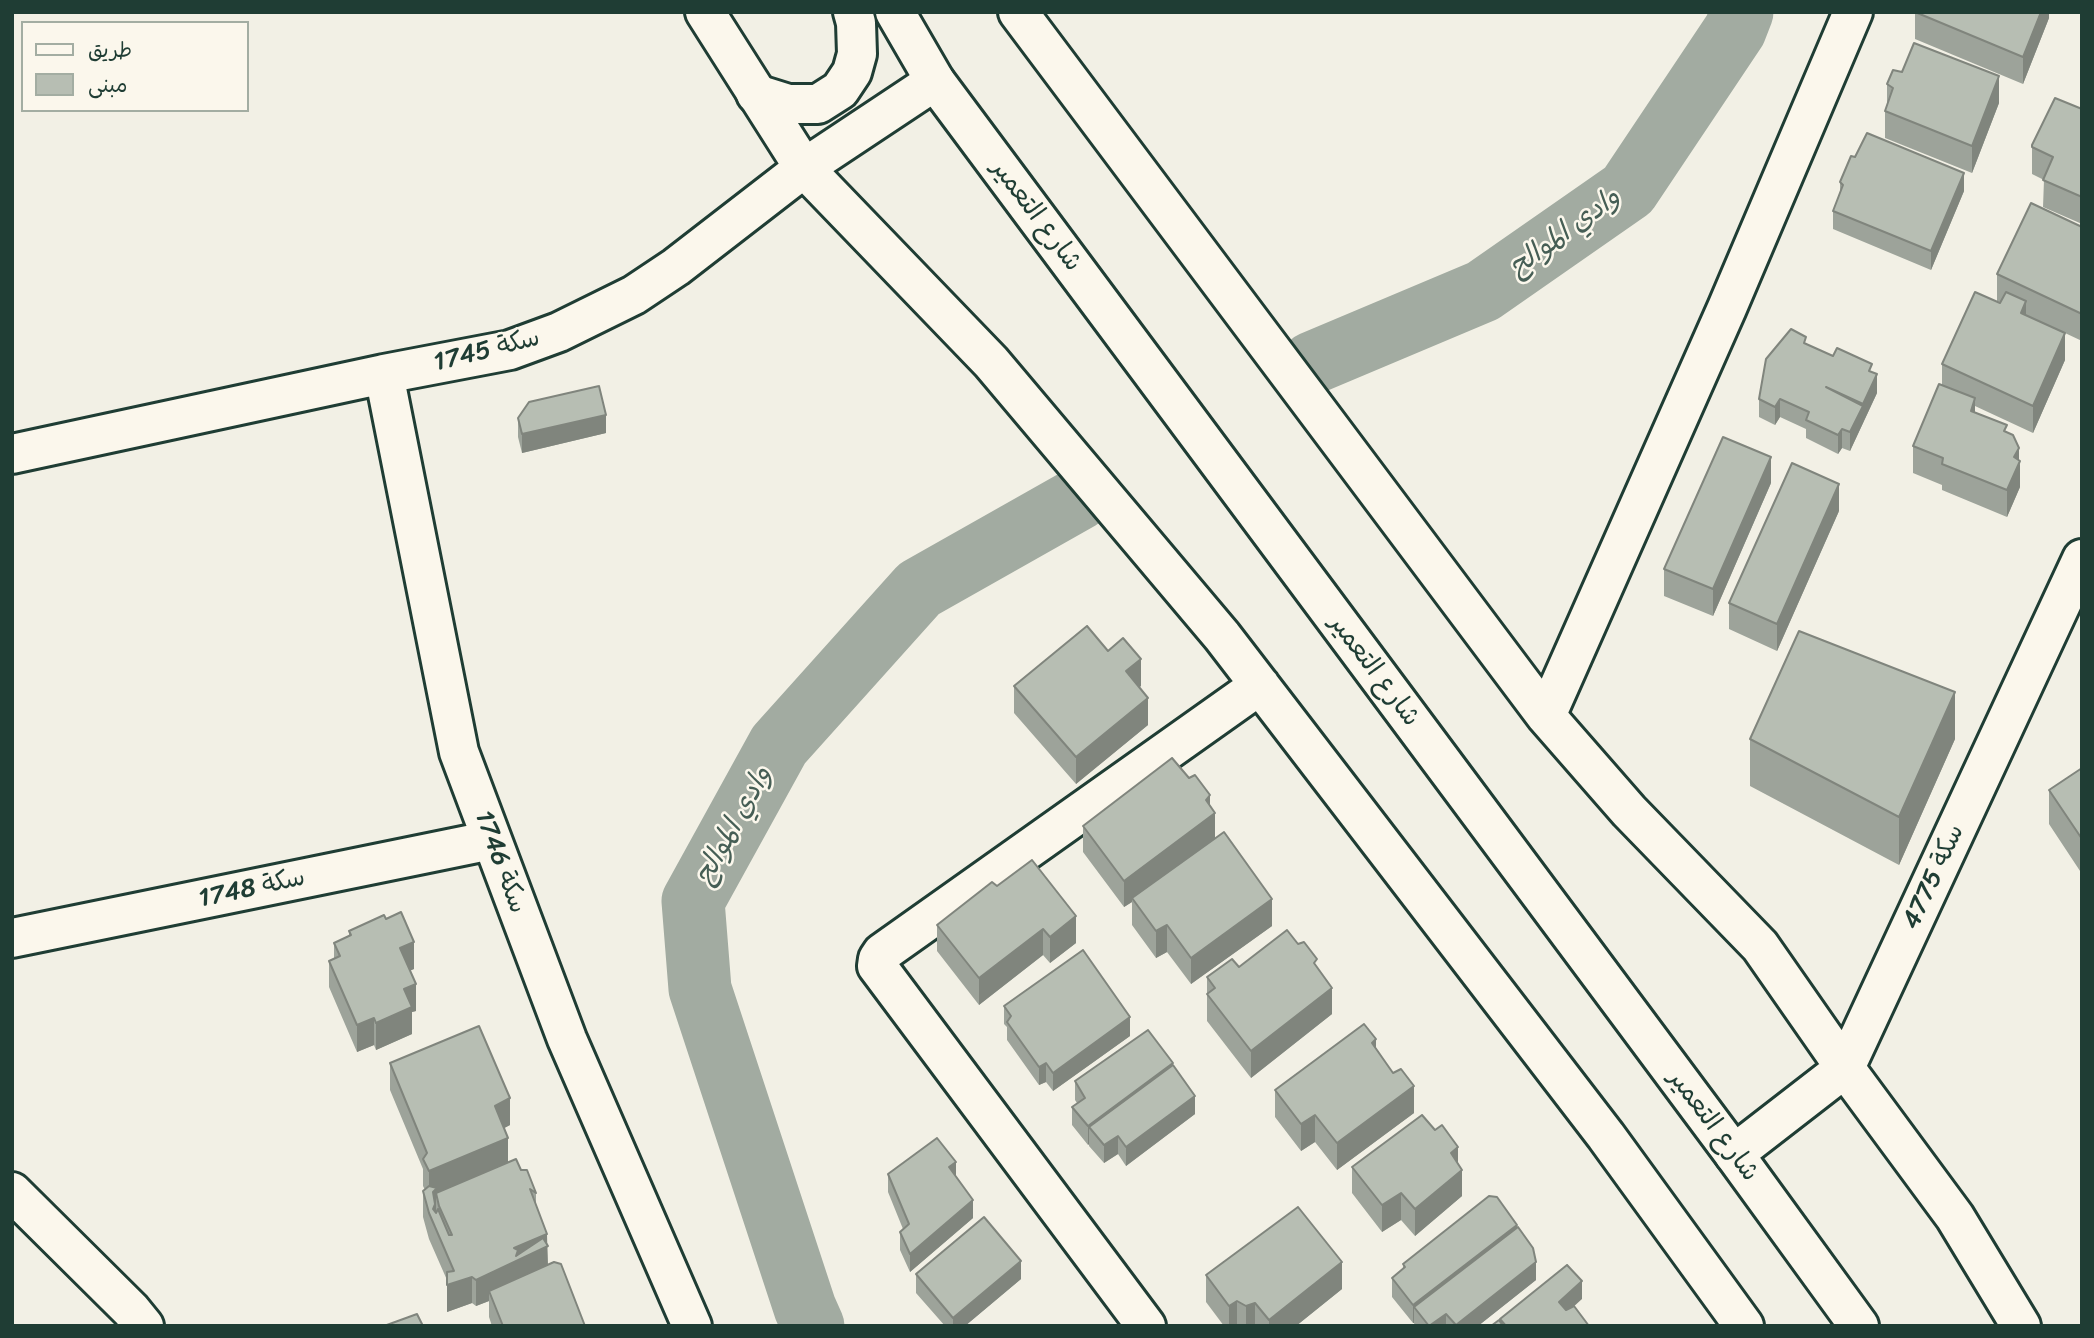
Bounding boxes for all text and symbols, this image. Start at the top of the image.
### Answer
legend [21,21,248,112]
text: طريق [88,31,132,69]
text: مبنى [88,66,127,104]
street label: شارع التعمير [984,154,1088,278]
water label: وادي الموالح [1503,181,1627,285]
street label: سكة 1745 [431,323,543,379]
street label: شارع التعمير [1322,609,1426,733]
water label: وادي الموالح [688,761,780,891]
street label: سكة 1746 [467,806,533,918]
street label: سكة 4775 [1896,820,1972,934]
street label: سكة 1748 [196,863,308,915]
street label: شارع التعمير [1661,1064,1765,1188]

